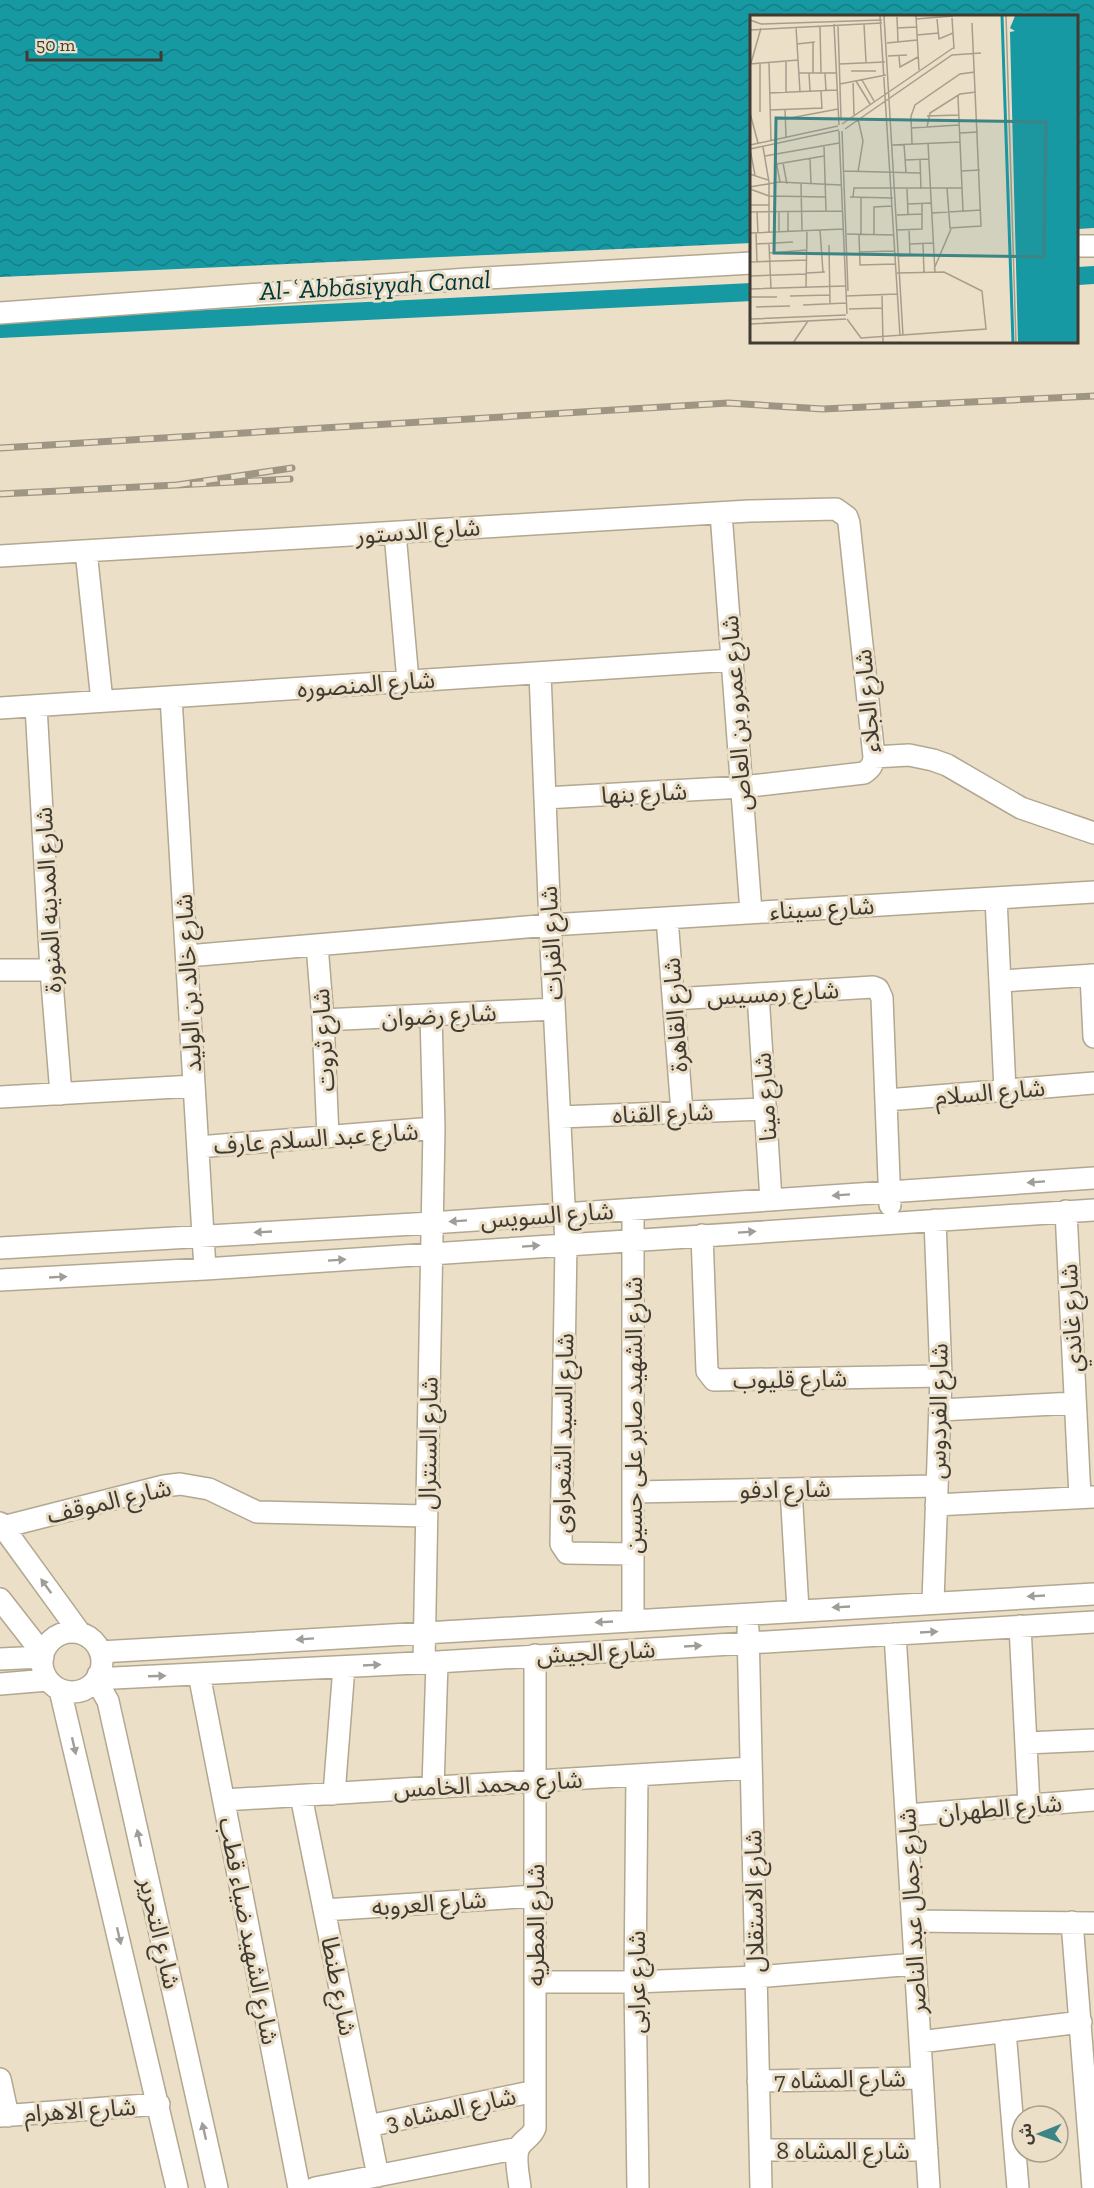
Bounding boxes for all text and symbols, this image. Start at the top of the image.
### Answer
inset map [750,15,1079,344]
scale bar [27,24,160,62]
text: 50 m [36,34,76,56]
water label: Al-ʿAbbāsiyyah Canal [258,263,491,307]
street label: شارع الدستور [354,512,481,553]
street label: شارع عمرو بن العاص [715,614,760,812]
street label: شارع الجلاء [848,648,889,754]
street label: شارع المنصوره [296,665,436,706]
street label: شارع بنها [600,776,688,813]
street label: شارع المدينه المنورة [29,806,70,994]
street label: شارع الفرات [534,885,571,1001]
street label: شارع سيناء [769,891,875,928]
street label: شارع خالد بن الوليد [169,893,210,1073]
street label: شارع القاهرة [657,956,696,1073]
street label: شارع رمسيس [706,975,840,1014]
street label: شارع ثروت [306,987,343,1092]
street label: شارع رضوان [381,997,498,1035]
street label: شارع مينا [747,1051,786,1142]
street label: شارع السلام [934,1073,1047,1115]
street label: شارع القناه [612,1097,714,1132]
street label: شارع عبد السلام عارف [213,1116,420,1164]
one-way arrow [1026,1177,1045,1186]
one-way arrow [832,1190,851,1200]
street label: شارع السويس [479,1196,615,1237]
one-way arrow [448,1217,467,1226]
one-way arrow [254,1228,273,1237]
one-way arrow [737,1228,756,1237]
one-way arrow [522,1242,541,1251]
one-way arrow [327,1255,346,1264]
street label: شارع غاندي [1054,1263,1093,1373]
one-way arrow [49,1272,68,1281]
street label: شارع الشهيد صابر على حسين [619,1276,651,1554]
street label: شارع السيد الشعراوى [547,1333,582,1533]
street label: شارع الفردوس [922,1343,957,1479]
street label: شارع قليوب [733,1364,847,1397]
street label: شارع السنترال [412,1376,447,1510]
street label: شارع الموقف [44,1473,175,1532]
street label: شارع ادفو [739,1474,831,1507]
one-way arrow [40,1579,52,1594]
one-way arrow [1026,1592,1045,1601]
one-way arrow [831,1603,850,1612]
one-way arrow [595,1617,614,1626]
one-way arrow [920,1627,939,1637]
street label: شارع الجيش [536,1634,656,1673]
one-way arrow [295,1635,314,1644]
one-way arrow [683,1642,702,1651]
one-way arrow [363,1661,382,1670]
one-way arrow [147,1671,166,1681]
one-way arrow [69,1737,79,1756]
street label: شارع محمد الخامس [393,1765,584,1806]
street label: شارع الطهران [937,1788,1064,1831]
street label: شارع جمال عبد الناصر [892,1807,935,2016]
street label: شارع الشهيد ضياء قطب [210,1815,285,2048]
one-way arrow [134,1828,143,1847]
street label: شارع الاستقلال [738,1829,773,1973]
street label: شارع المطريه [521,1864,553,1986]
street label: شارع التحرير [130,1873,187,1992]
street label: شارع العروبه [371,1885,488,1924]
one-way arrow [115,1927,124,1946]
street label: شارع عرابى [622,1930,654,2034]
street label: شارع طنطا [312,1934,363,2039]
street label: شارع المشاه 7 [774,2063,906,2098]
street label: شارع المشاه 3 [383,2081,519,2140]
street label: شارع الاهرام [23,2092,137,2132]
north arrow [1010,2104,1070,2164]
one-way arrow [199,2121,208,2140]
text: ش [1016,2123,1035,2145]
street label: شارع المشاه 8 [776,2136,910,2168]

